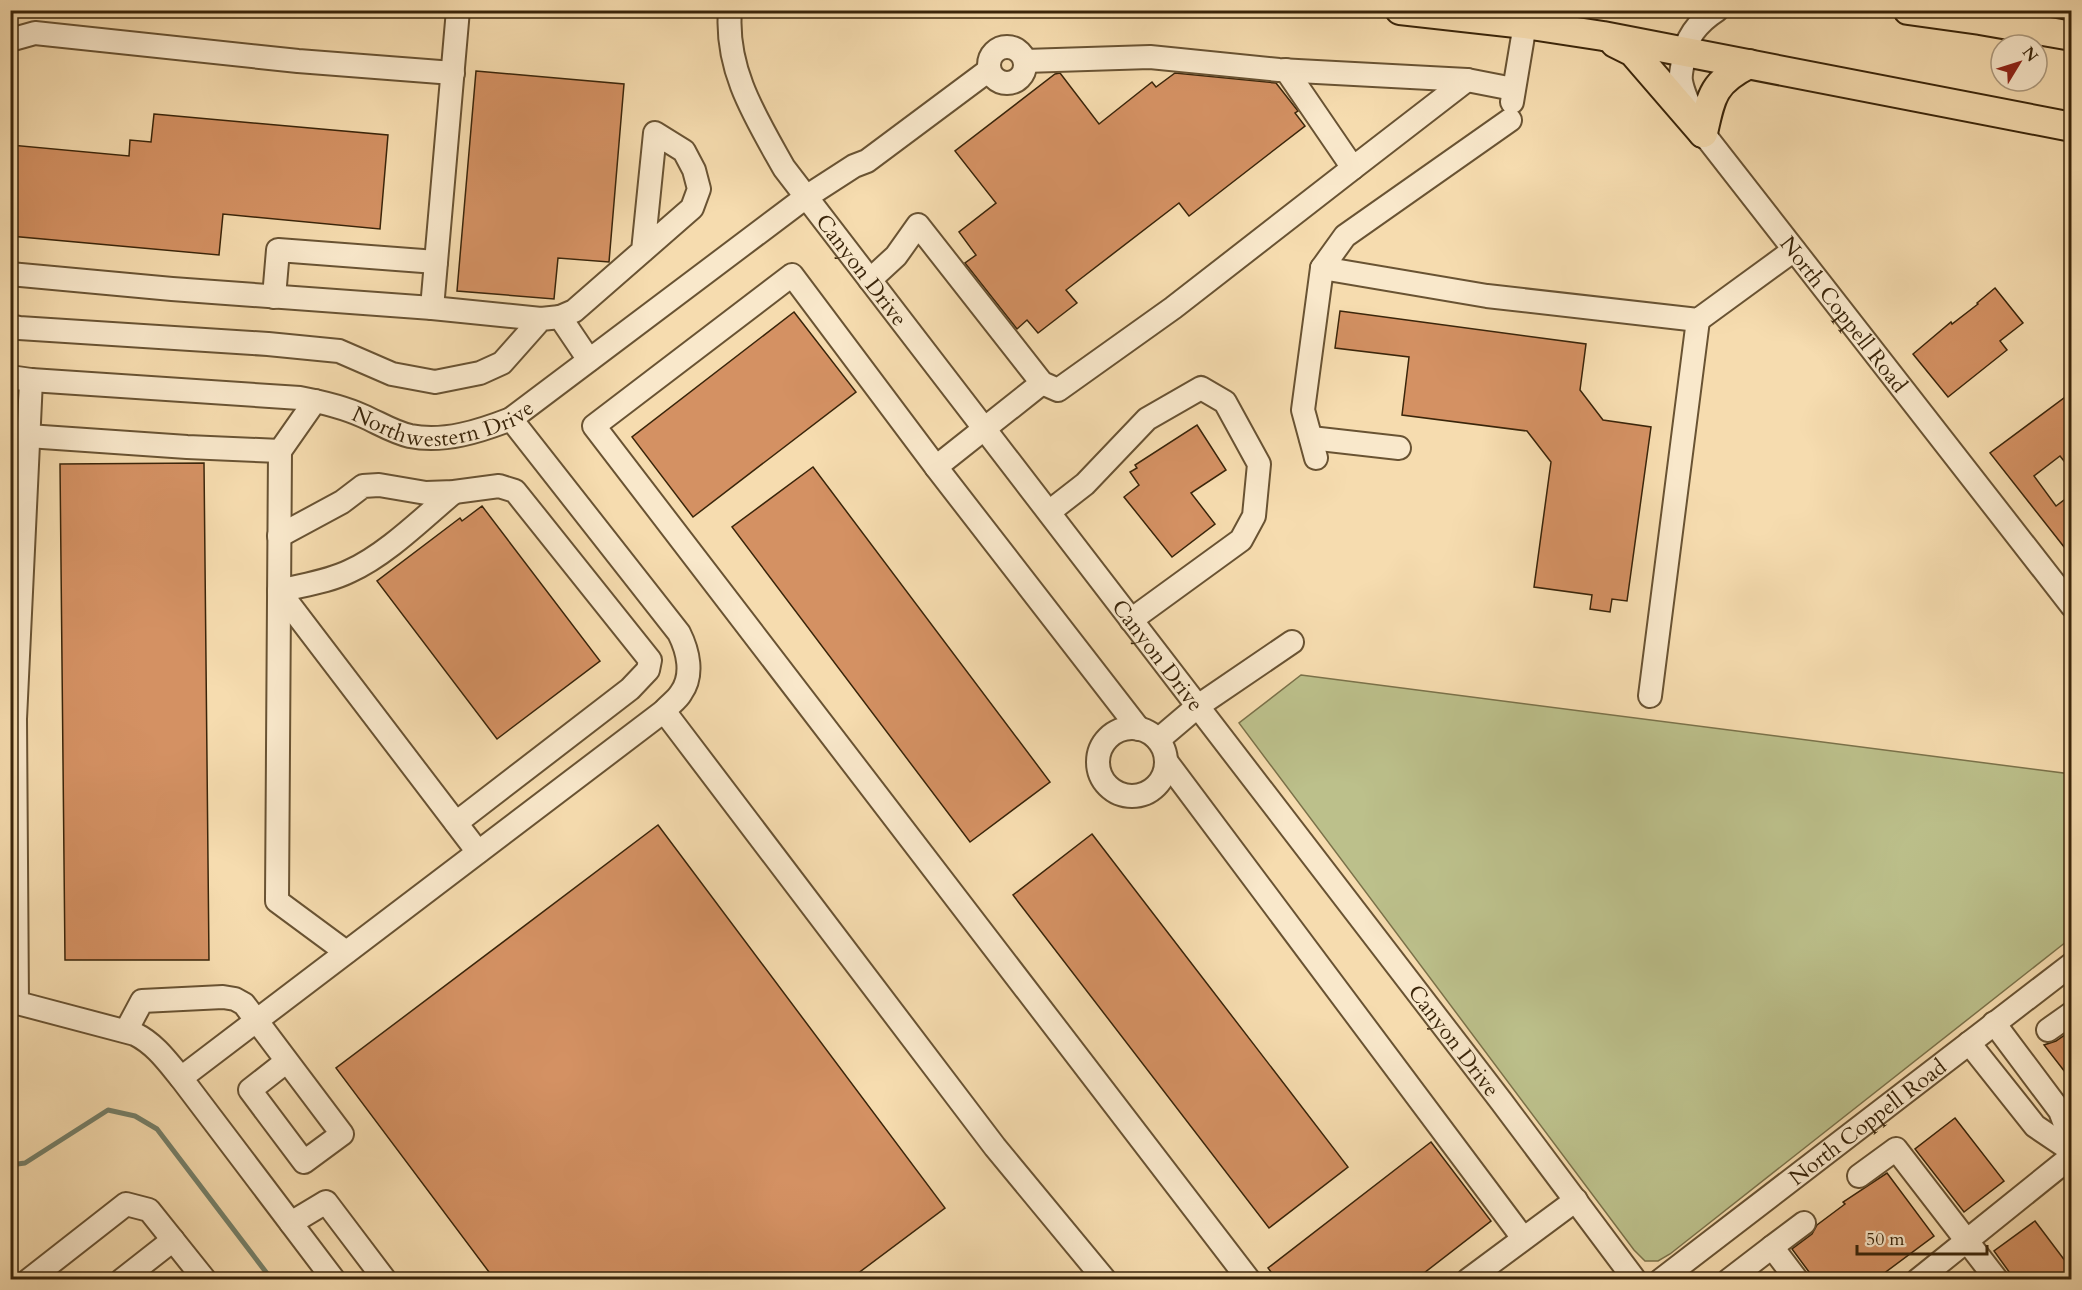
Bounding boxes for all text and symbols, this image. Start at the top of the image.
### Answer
north arrow [1989,33,2049,93]
text: N [2017,42,2043,67]
street label: Canyon Drive [809,208,914,333]
street label: North Coppell Road [1773,230,1914,399]
street label: Northwestern Drive [346,385,536,421]
text: Northwestern Drive [347,393,540,454]
street label: Canyon Drive [1105,593,1210,718]
street label: Canyon Drive [1401,979,1506,1103]
street label: North Coppell Road [1783,1052,1953,1193]
scale bar [1857,1218,1988,1256]
text: 50 m [1866,1227,1905,1252]

